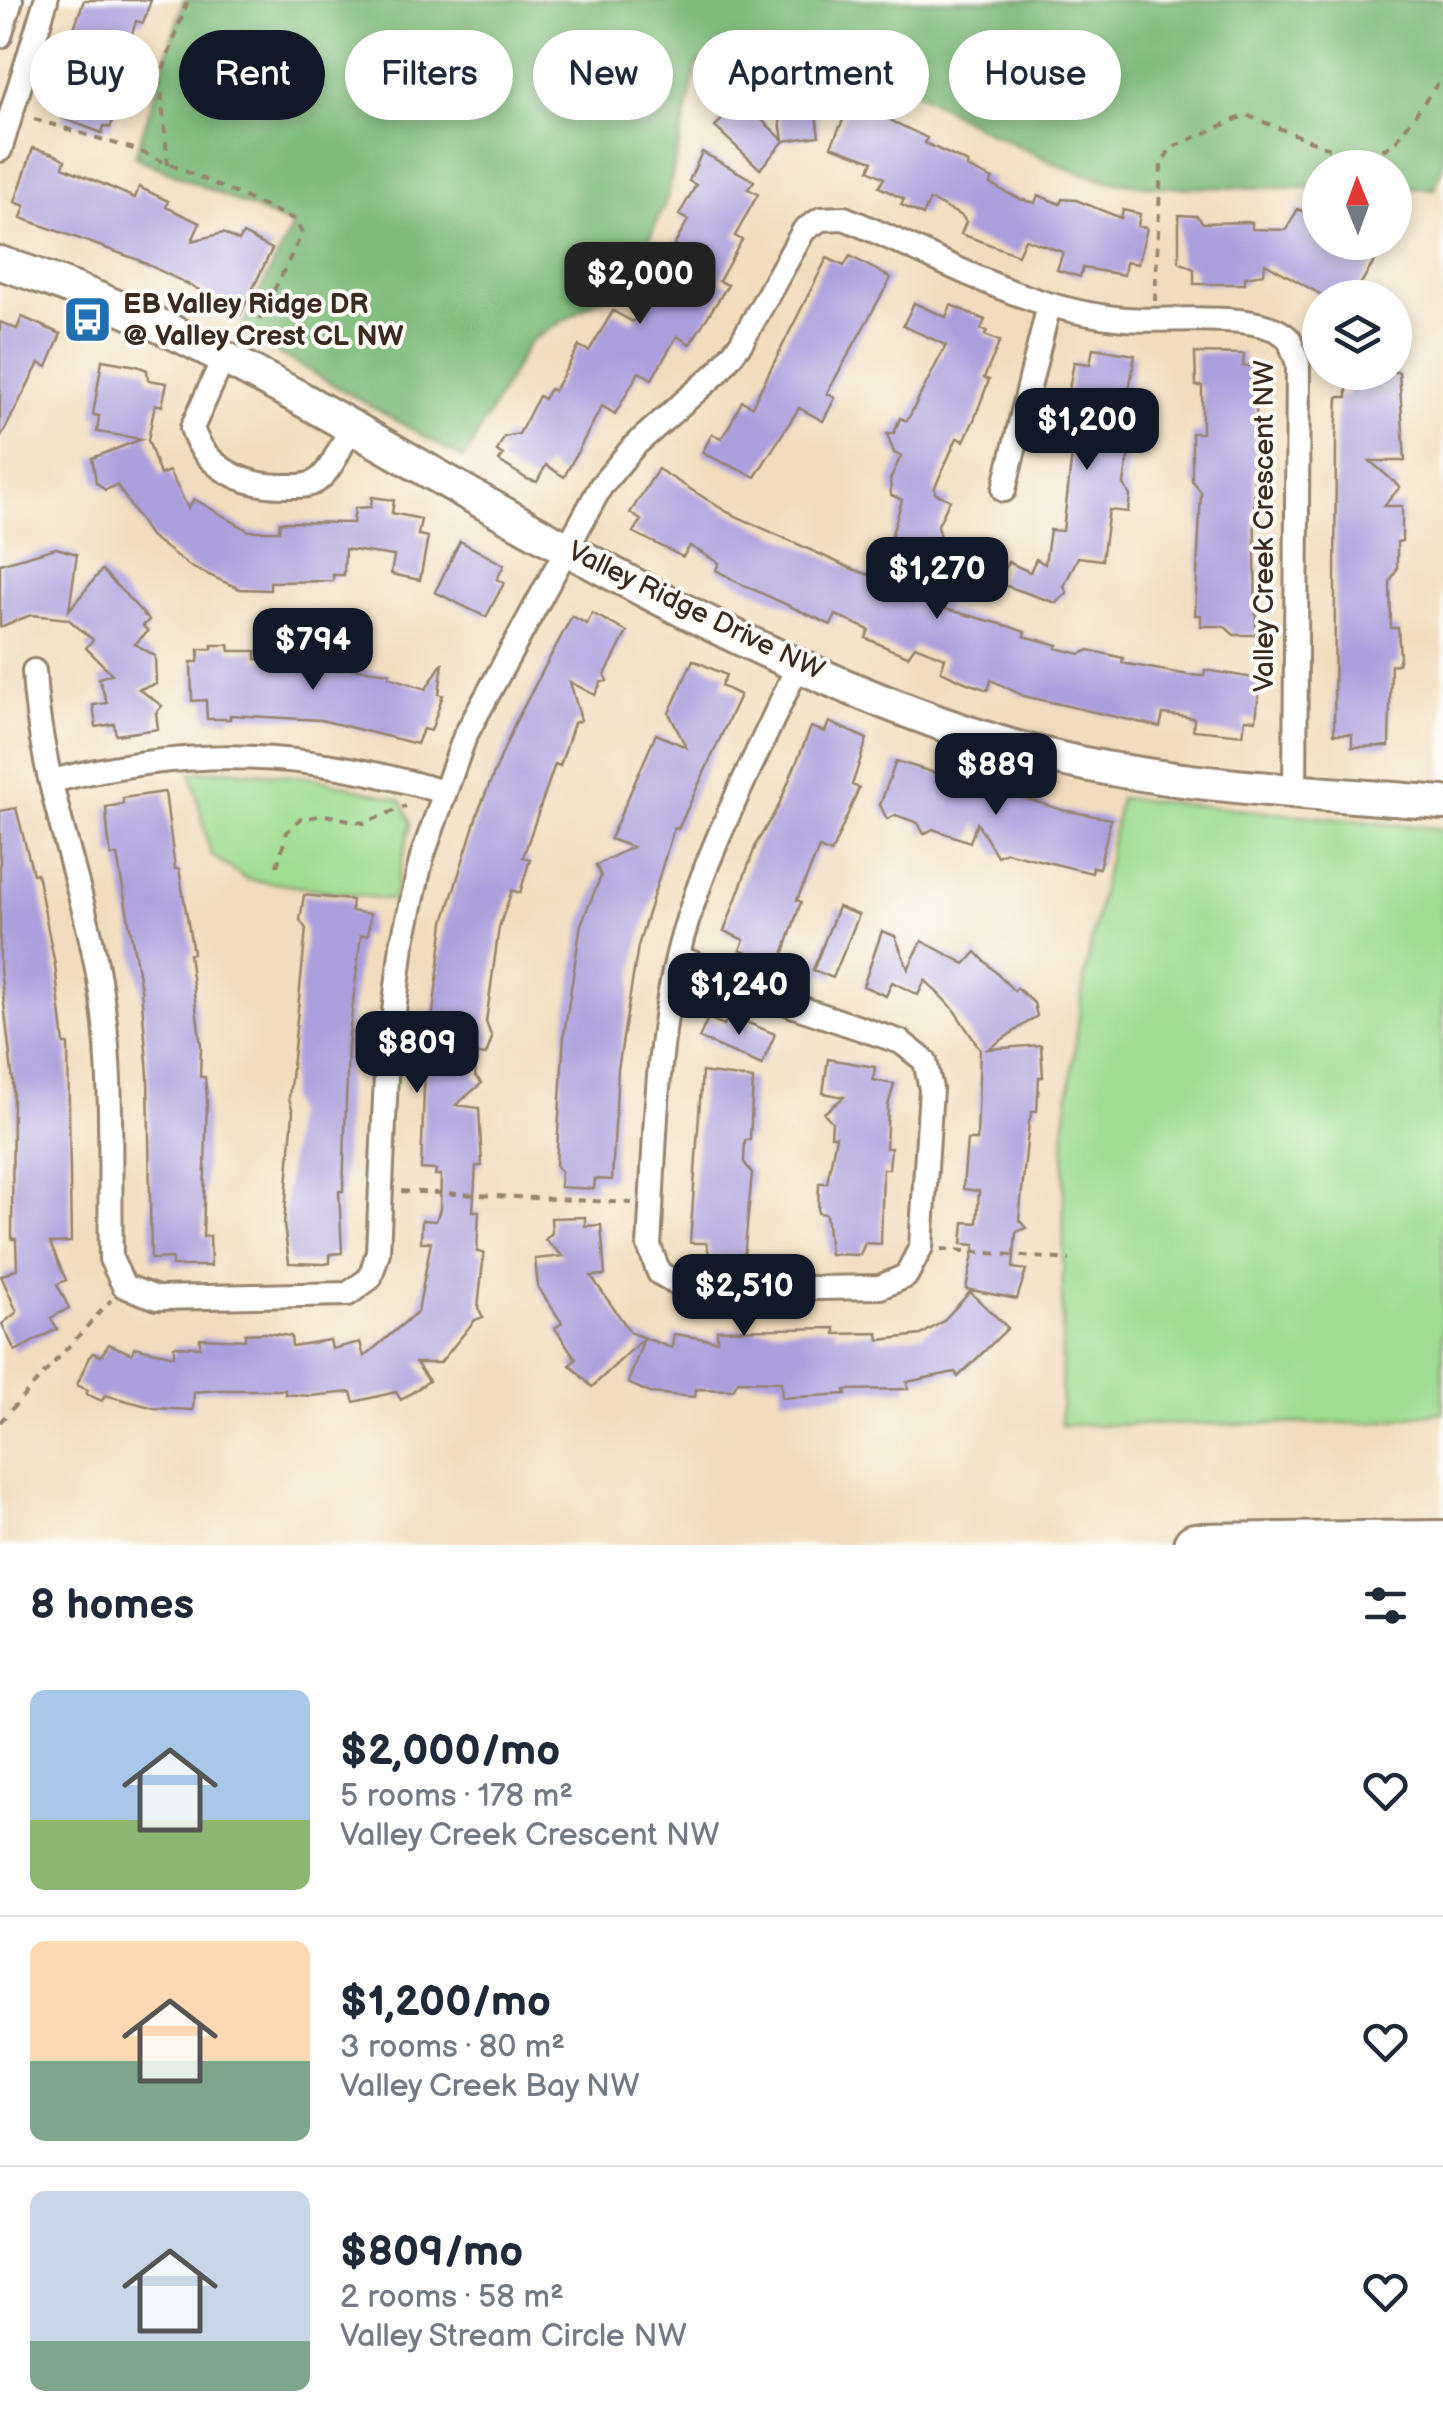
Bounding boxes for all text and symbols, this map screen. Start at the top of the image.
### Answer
chip: Buy [30,30,159,120]
chip: Rent [179,30,325,120]
chip: Filters [345,30,513,120]
chip: New [533,30,673,120]
chip: Apartment [693,30,929,120]
chip: House [949,30,1121,120]
north arrow [1302,150,1412,260]
map controls [1302,150,1412,390]
pin: $2,000 [559,242,721,327]
text: $2,000 [586,255,694,294]
button: layers [1302,280,1412,390]
place label: EB Valley Ridge DR @ Valley Crest CL NW [123,288,404,353]
bus stop icon: EB Valley Ridge DR @ Valley Crest CL NW [62,294,114,346]
street label: Valley Creek Crescent NW [1248,360,1281,692]
pin: $1,200 [1006,388,1168,473]
text: $1,200 [1037,401,1137,440]
street label: Valley Ridge Drive NW [562,535,830,687]
pin: $1,270 [856,537,1018,622]
text: $1,270 [888,550,986,589]
pin: $794 [254,608,372,693]
text: $794 [275,621,351,660]
pin: $889 [937,733,1055,818]
text: $889 [957,746,1035,785]
pin: $1,240 [658,953,820,1038]
text: $1,240 [690,966,788,1005]
pin: $809 [358,1011,476,1096]
text: $809 [377,1024,457,1063]
pin: $2,510 [663,1254,825,1339]
text: $2,510 [694,1267,794,1306]
icon: filters [1358,1578,1413,1633]
text: 8 homes [30,1580,194,1631]
text: $2,000/mo [340,1726,560,1777]
icon: home [110,1730,230,1850]
icon: heart [1358,1763,1413,1818]
text: 5 rooms · 178 m² [340,1777,573,1816]
text: Valley Creek Crescent NW [340,1816,720,1855]
text: $1,200/mo [340,1977,551,2028]
icon: home [110,1981,230,2101]
icon: heart [1358,2014,1413,2069]
text: 3 rooms · 80 m² [340,2028,565,2067]
text: Valley Creek Bay NW [340,2067,640,2106]
text: $809/mo [340,2227,523,2278]
icon: home [110,2231,230,2351]
icon: heart [1358,2264,1413,2319]
text: 2 rooms · 58 m² [340,2278,564,2317]
text: Valley Stream Circle NW [340,2317,687,2356]

